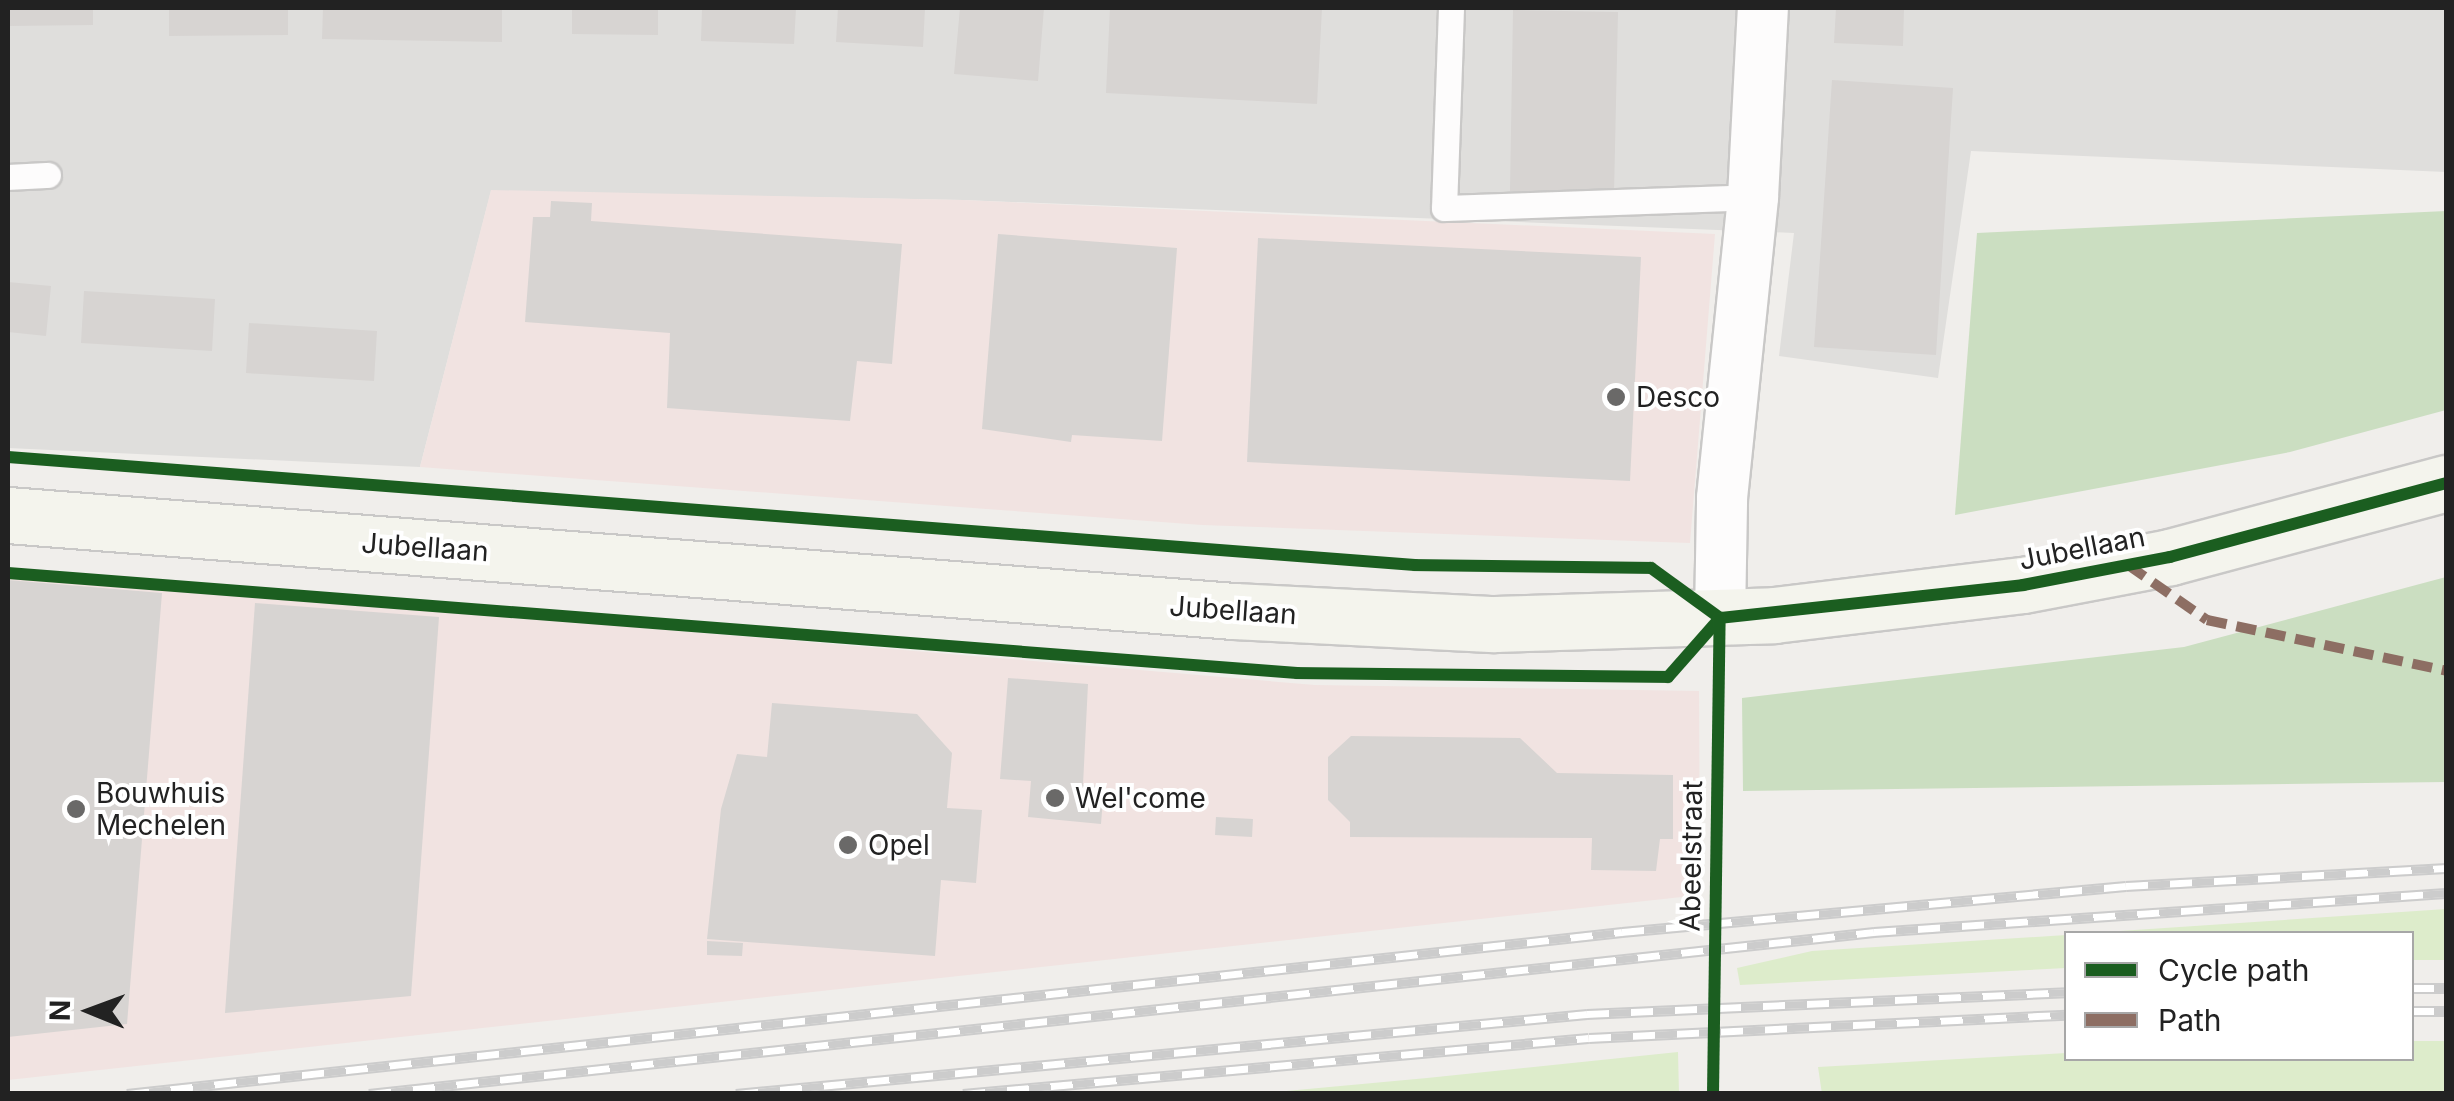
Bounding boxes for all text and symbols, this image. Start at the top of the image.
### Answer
place label: Desco [1636,380,1720,414]
marker: Desco [1605,386,1627,408]
street label: Jubellaan [2016,519,2148,577]
street label: Jubellaan [360,526,490,568]
street label: Jubellaan [1168,589,1298,631]
place label: Bouwhuis Mechelen [96,776,226,842]
street label: Abeelstraat [1673,780,1709,932]
place label: Wel'come [1075,781,1206,815]
marker: Wel'come [1044,787,1066,809]
marker: Bouwhuis Mechelen [65,798,87,820]
place label: Opel [868,828,930,862]
marker: Opel [837,834,859,856]
legend [2064,931,2414,1061]
text: Cycle path [2158,952,2310,988]
north arrow [40,961,140,1061]
text: N [43,1000,77,1021]
text: Path [2158,1002,2222,1038]

